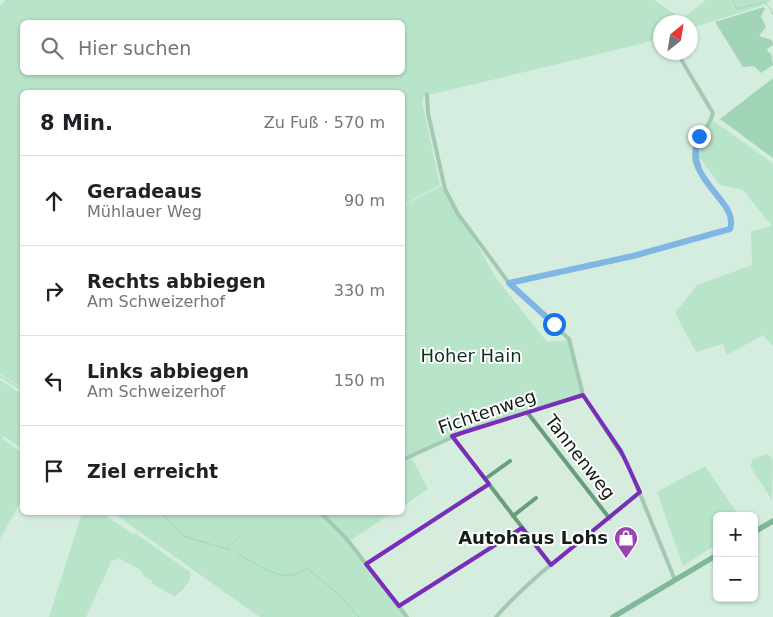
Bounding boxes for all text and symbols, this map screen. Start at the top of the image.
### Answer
north arrow [653,15,698,60]
search box [20,20,405,75]
icon: search [38,34,66,62]
text: Hier suchen [78,37,191,59]
text: 8 Min. [40,111,113,135]
text: Zu Fuß · 570 m [264,113,385,132]
route end [688,125,711,148]
text: Geradeaus [87,180,202,202]
icon: ahead [40,187,68,215]
text: 90 m [344,191,385,210]
text: Mühlauer Weg [87,202,202,221]
text: Rechts abbiegen [87,270,266,292]
icon: right [40,277,68,305]
text: 330 m [334,281,385,300]
text: Am Schweizerhof [87,292,225,311]
route start [543,313,566,336]
park label: Hoher Hain [420,345,522,366]
text: Links abbiegen [87,360,249,382]
icon: left [40,367,68,395]
text: 150 m [334,371,385,390]
text: Am Schweizerhof [87,382,225,401]
street label: Fichtenweg [435,385,539,438]
street label: Tannenweg [540,409,620,503]
icon: arrive [40,457,68,485]
text: Ziel erreicht [87,460,218,482]
map controls [713,512,758,602]
button: + [713,512,758,557]
shop icon: Autohaus Lohs [613,525,639,559]
place label: Autohaus Lohs [458,527,608,548]
button: − [713,557,758,602]

